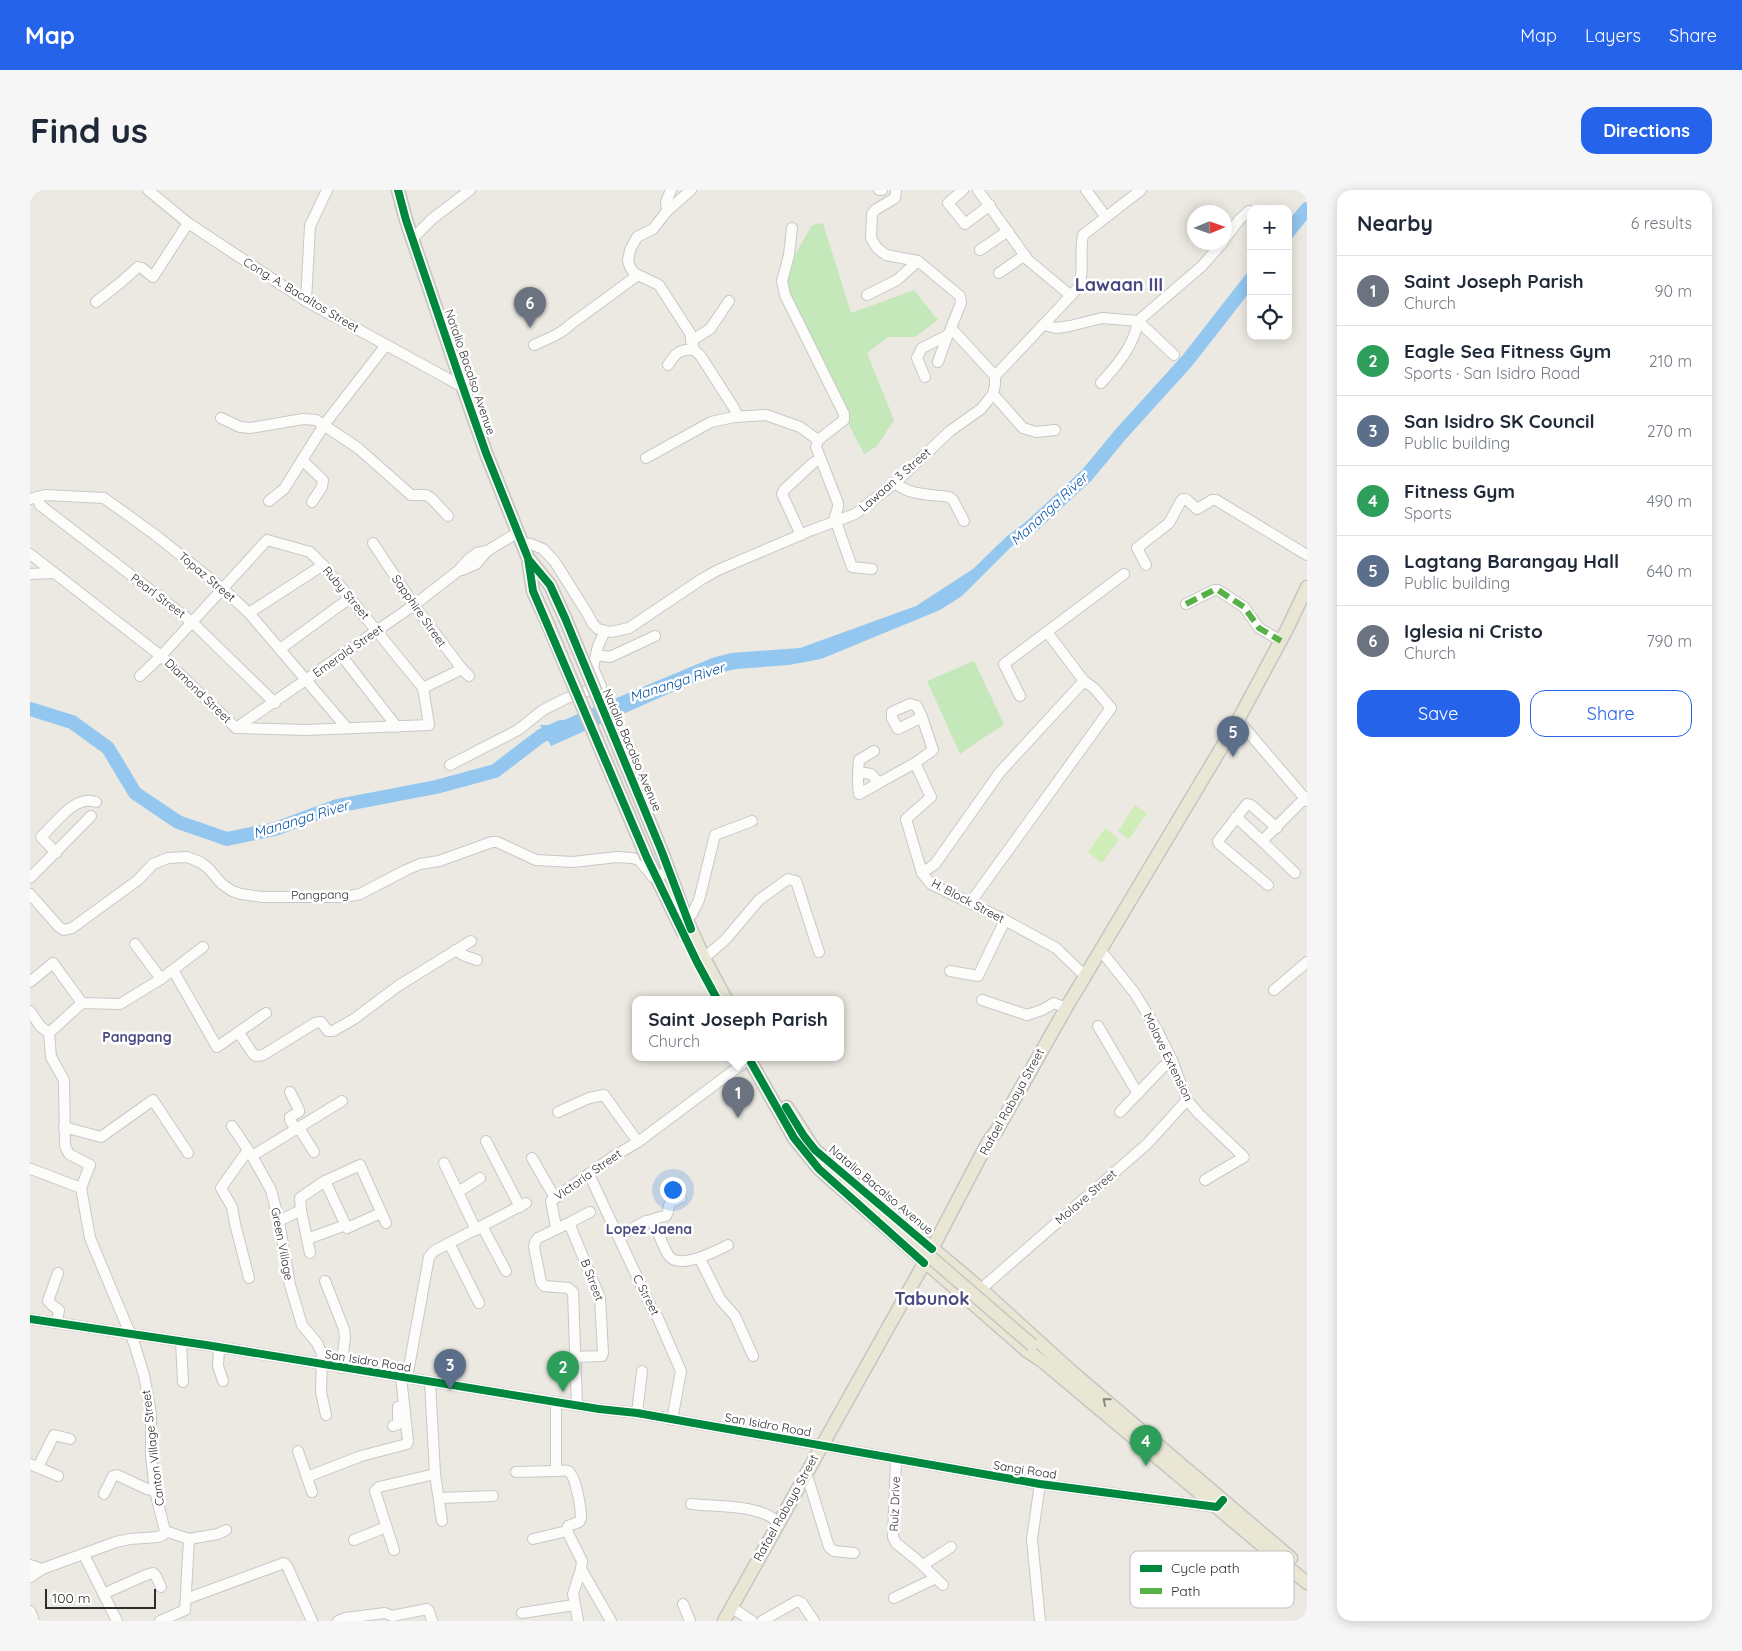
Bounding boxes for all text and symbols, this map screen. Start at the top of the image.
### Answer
text: Map [25,20,75,50]
text: Map [1520,24,1557,47]
text: Layers [1585,24,1641,47]
text: Share [1669,24,1717,47]
button: Directions [1581,107,1712,154]
text: Find us [30,108,148,152]
north arrow [1187,205,1232,250]
map controls [1247,205,1292,340]
button: + [1247,205,1292,250]
text: Nearby [1357,210,1433,236]
text: 6 results [1631,213,1692,233]
button: − [1247,250,1292,295]
street label: Cong. A. Bacaltos Street [241,254,362,335]
text: Saint Joseph Parish [1404,269,1584,293]
district label: Lawaan III [1075,273,1163,296]
text: 1 [1370,281,1376,301]
text: 90 m [1655,281,1692,301]
pin: 6 [514,287,546,328]
text: Church [1404,293,1456,313]
button: locate [1247,295,1292,340]
street label: Natalio Bacalso Avenue [442,307,499,437]
text: Eagle Sea Fitness Gym [1404,339,1611,363]
text: 2 [1368,351,1378,371]
text: 210 m [1649,351,1692,371]
text: Sports · San Isidro Road [1404,363,1580,383]
text: San Isidro SK Council [1404,409,1595,433]
text: 3 [1369,421,1377,441]
text: 270 m [1647,421,1692,441]
text: Public building [1404,433,1510,453]
street label: Lawaan 3 Street [856,444,934,515]
water label: Mananga River [1007,468,1092,549]
text: Fitness Gym [1404,479,1515,503]
text: 4 [1368,491,1378,511]
text: 490 m [1646,491,1692,511]
text: Sports [1404,503,1452,523]
street label: Topaz Street [176,549,239,605]
text: Lagtang Barangay Hall [1404,549,1619,573]
text: 5 [1368,561,1378,581]
text: 640 m [1646,561,1692,581]
street label: Ruby Street [320,563,373,622]
street label: Pearl Street [128,570,189,621]
street label: Sapphire Street [389,572,450,650]
text: Public building [1404,573,1510,593]
text: Iglesia ni Cristo [1404,619,1543,643]
street label: Emerald Street [310,621,386,680]
text: 6 [1369,631,1377,651]
text: 790 m [1646,631,1692,651]
text: Church [1404,643,1456,663]
street label: Diamond Street [162,655,235,726]
water label: Mananga River [627,658,728,706]
street label: Natalio Bacalso Avenue [600,686,665,814]
button: Save [1357,690,1520,737]
button: Share [1530,690,1692,737]
pin: 5 [1217,716,1249,757]
water label: Mananga River [251,795,352,842]
street label: H. Block Street [929,875,1007,926]
street label: Pangpang [291,886,349,903]
popup [632,996,844,1061]
text: Saint Joseph Parish [648,1007,828,1031]
street label: Molave Extension [1141,1010,1196,1104]
district label: Pangpang [102,1028,172,1046]
text: Church [648,1031,700,1051]
street label: Rafael Rabaya Street [976,1046,1047,1158]
pin: 1 [722,1077,754,1118]
street label: Natalio Bacalso Avenue [826,1142,937,1238]
street label: Victoria Street [551,1146,624,1203]
street label: Molave Street [1052,1166,1119,1227]
your location [660,1177,686,1203]
street label: Green Village [268,1206,297,1282]
district label: Lopez Jaena [606,1220,692,1238]
street label: B Street [578,1257,607,1303]
street label: C Street [630,1272,663,1318]
district label: Tabunok [895,1287,969,1310]
street label: San Isidro Road [324,1346,412,1375]
pin: 3 [434,1349,466,1390]
pin: 2 [547,1351,579,1392]
street label: Canton Village Street [138,1389,167,1507]
one-way arrow [1102,1397,1111,1406]
street label: San Isidro Road [724,1410,812,1439]
pin: 4 [1130,1425,1162,1466]
street label: Rafael Rabaya Street [750,1452,821,1564]
street label: Sangi Road [992,1457,1058,1482]
street label: Ruiz Drive [886,1476,903,1532]
legend [1130,1551,1294,1608]
text: Cycle path [1171,1559,1240,1577]
text: Path [1171,1582,1200,1600]
scale bar [45,1586,156,1609]
text: 100 m [52,1589,90,1607]

